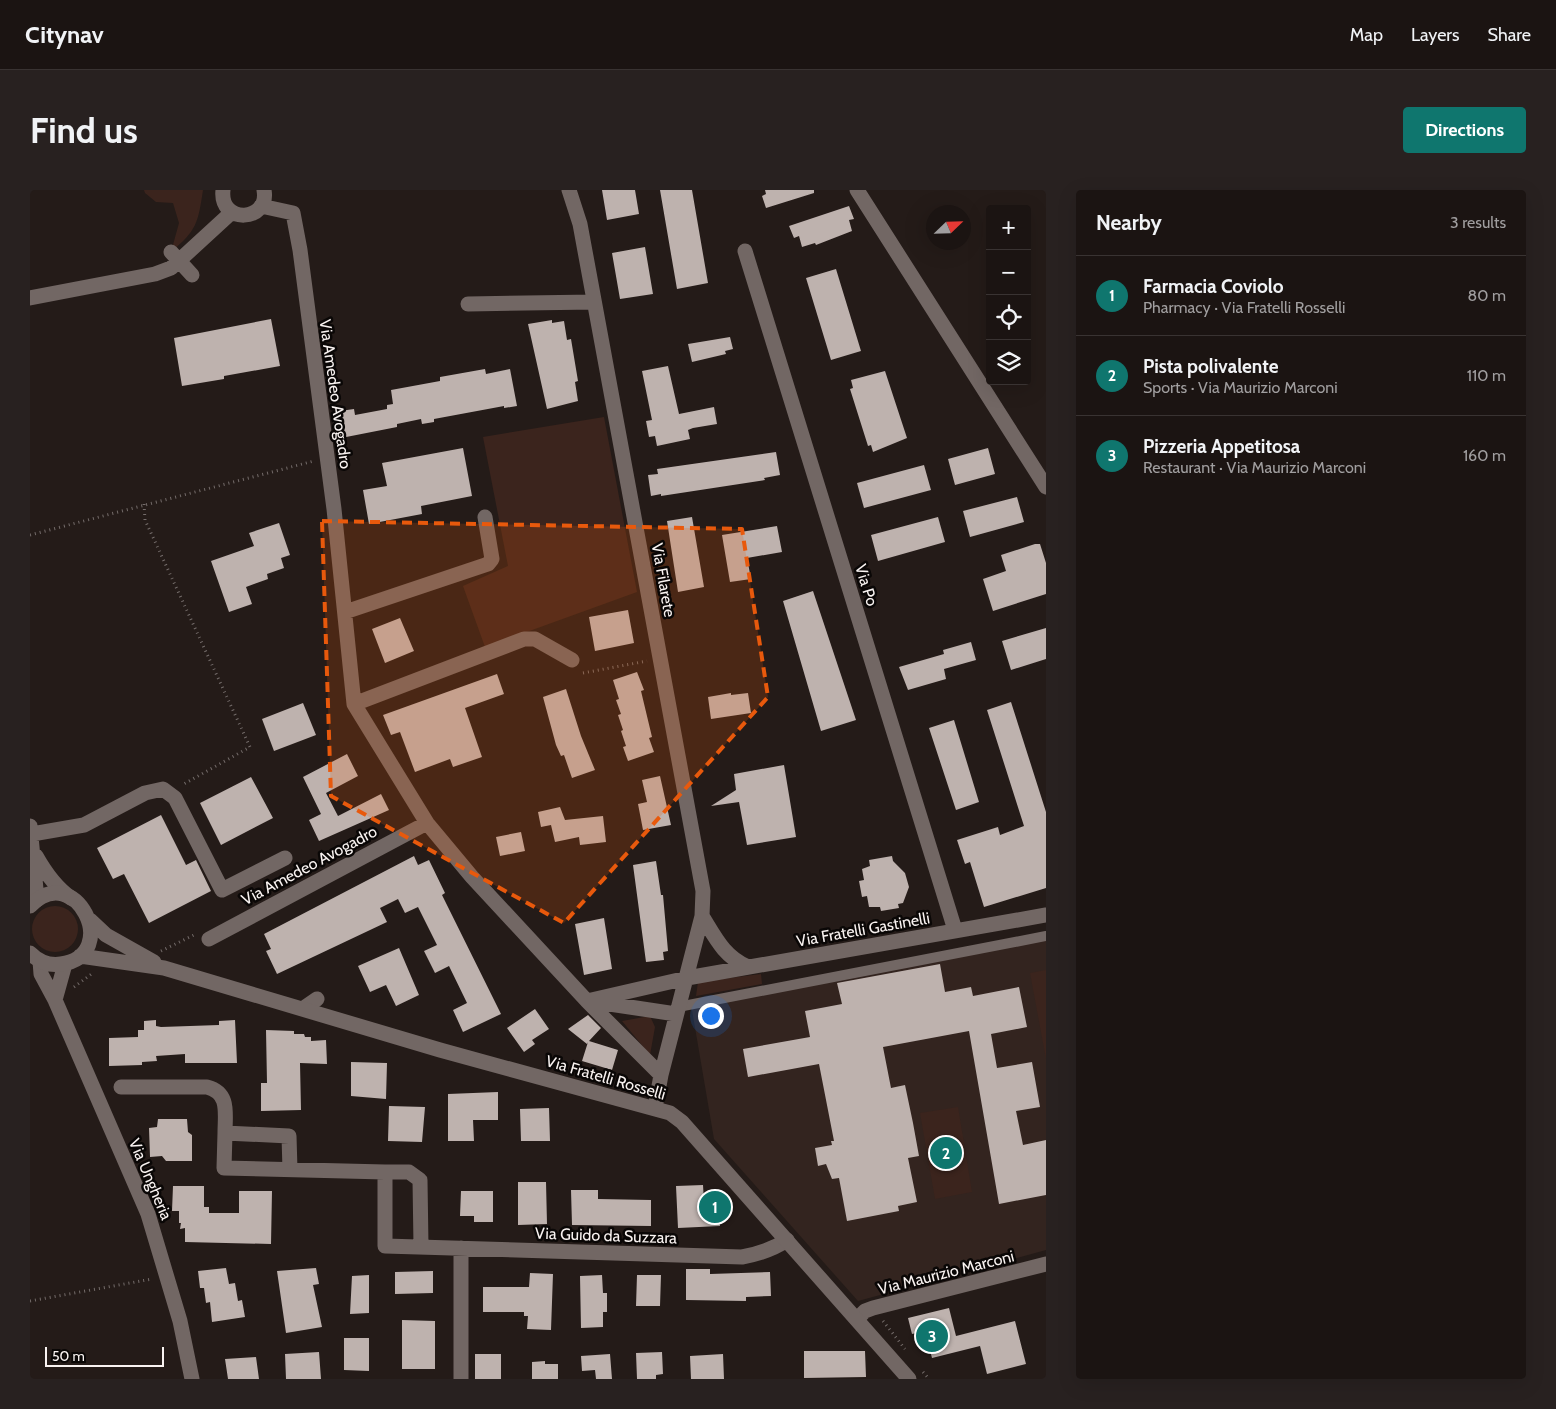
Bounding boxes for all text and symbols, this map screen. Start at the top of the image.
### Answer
text: Citynav [25,20,104,49]
text: Map [1350,24,1383,46]
text: Layers [1411,24,1460,46]
text: Share [1488,24,1531,46]
button: Directions [1403,107,1526,153]
text: Find us [30,109,138,152]
north arrow [926,205,971,250]
map controls [986,205,1031,385]
button: + [986,205,1031,250]
text: Nearby [1096,210,1162,235]
text: 3 results [1450,213,1506,232]
button: − [986,250,1031,295]
text: Farmacia Coviolo [1143,275,1283,298]
text: 1 [1109,286,1115,305]
text: 80 m [1468,286,1506,305]
button: locate [986,295,1031,340]
text: Pharmacy · Via Fratelli Rosselli [1143,298,1345,317]
street label: Via Amedeo Avogadro [316,318,355,470]
button: layers [986,340,1031,385]
text: Pista polivalente [1143,355,1279,378]
text: 2 [1108,366,1116,385]
text: 110 m [1467,366,1506,385]
text: Sports · Via Maurizio Marconi [1143,378,1338,397]
text: Pizzeria Appetitosa [1143,435,1300,458]
text: 3 [1108,446,1116,465]
text: 160 m [1463,446,1506,465]
text: Restaurant · Via Maurizio Marconi [1143,458,1366,477]
street label: Via Filarete [648,542,679,619]
street label: Via Po [851,562,882,609]
street label: Via Amedeo Avogadro [238,822,380,909]
street label: Via Fratelli Gastinelli [795,908,931,951]
your location [698,1003,724,1029]
street label: Via Fratelli Rosselli [544,1051,668,1104]
pin: 2 [930,1134,962,1172]
street label: Via Ungheria [125,1136,176,1223]
pin: 1 [699,1188,731,1226]
street label: Via Guido da Suzzara [535,1224,678,1247]
street label: Via Maurizio Marconi [876,1246,1016,1299]
pin: 3 [916,1317,948,1355]
scale bar [45,1344,164,1367]
text: 50 m [52,1347,85,1365]

